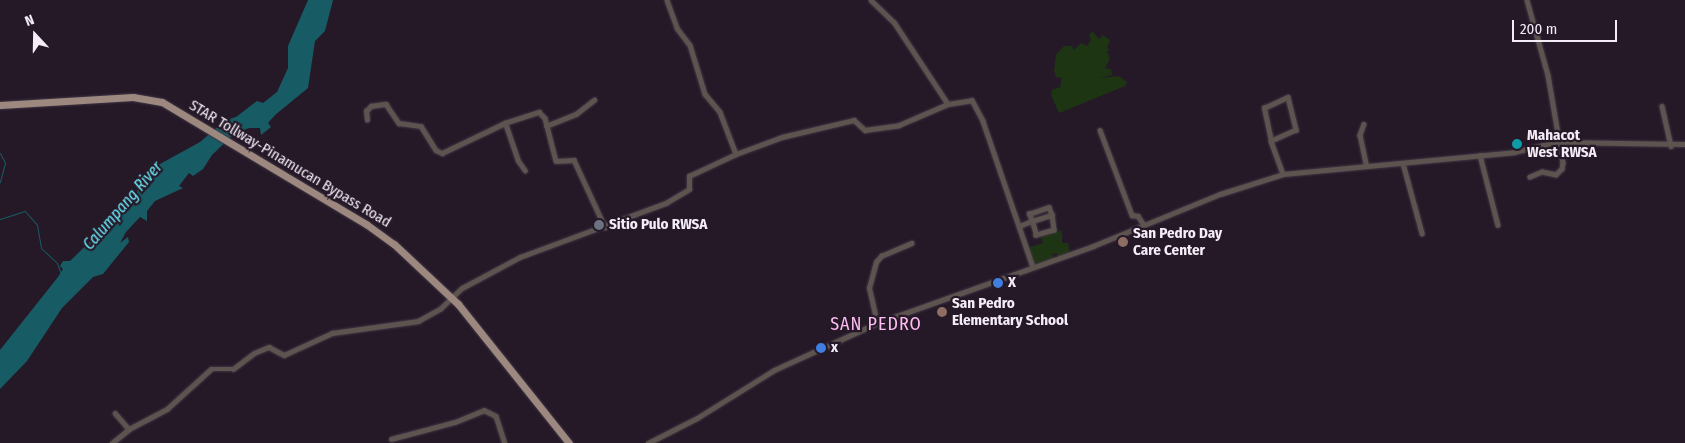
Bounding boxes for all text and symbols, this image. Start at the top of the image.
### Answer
north arrow [10,10,60,60]
scale bar [1515,10,1620,42]
text: N [22,11,36,30]
text: 200 m [1520,20,1557,38]
street label: STAR Tollway-Pinamucan Bypass Road [186,96,394,232]
place label: Mahacot West RWSA [1527,126,1597,161]
marker: Mahacot West RWSA [1511,138,1523,150]
water label: Calumpang River [79,158,167,254]
place label: Sitio Pulo RWSA [609,216,707,234]
marker: Sitio Pulo RWSA [593,219,605,231]
place label: San Pedro Day Care Center [1133,224,1222,259]
marker: San Pedro Day Care Center [1117,236,1129,248]
place label: X [1008,274,1016,292]
marker: X [992,277,1004,289]
place label: San Pedro Elementary School [952,294,1068,329]
marker: San Pedro Elementary School [936,306,948,318]
district label: SAN PEDRO [829,313,923,335]
place label: x [831,339,838,357]
marker: x [815,342,827,354]

